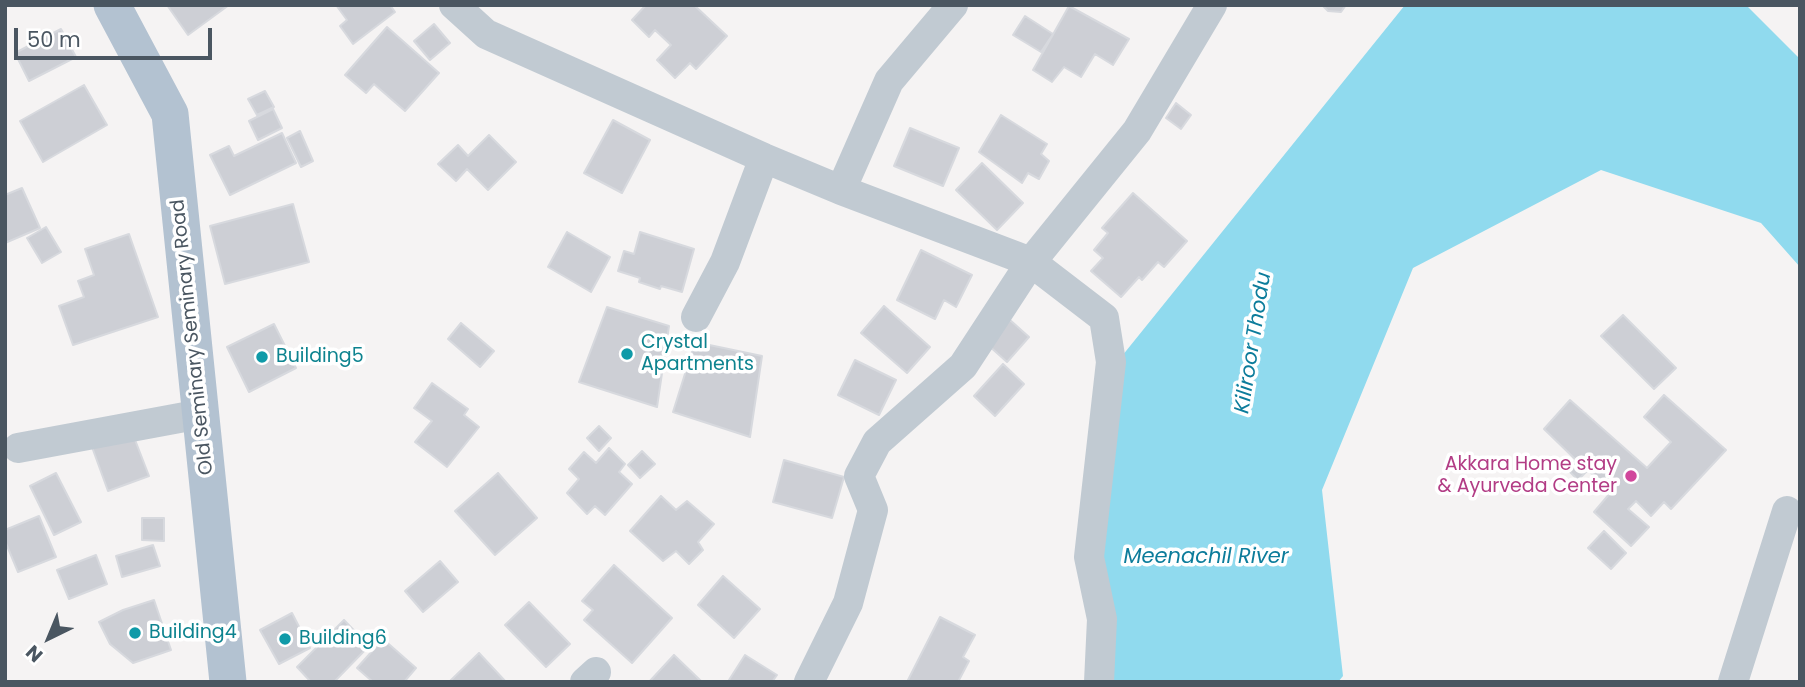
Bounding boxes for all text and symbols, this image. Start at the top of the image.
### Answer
scale bar [18,14,215,58]
text: 50 m [27,25,81,54]
street label: Old Seminary Seminary Road [167,198,219,476]
water label: Kiliroor Thodu [1230,271,1278,415]
place label: Crystal Apartments [641,332,754,376]
place label: Building5 [276,346,364,368]
marker: Crystal Apartments [619,346,635,362]
marker: Building5 [254,349,270,365]
place label: Akkara Home stay & Ayurveda Center [1438,454,1617,498]
marker: Akkara Home stay & Ayurveda Center [1623,468,1639,484]
water label: Meenachil River [1123,545,1289,571]
north arrow [14,603,84,673]
place label: Building4 [149,622,237,644]
marker: Building4 [127,625,143,641]
place label: Building6 [299,628,387,650]
marker: Building6 [277,631,293,647]
text: N [20,639,49,668]

